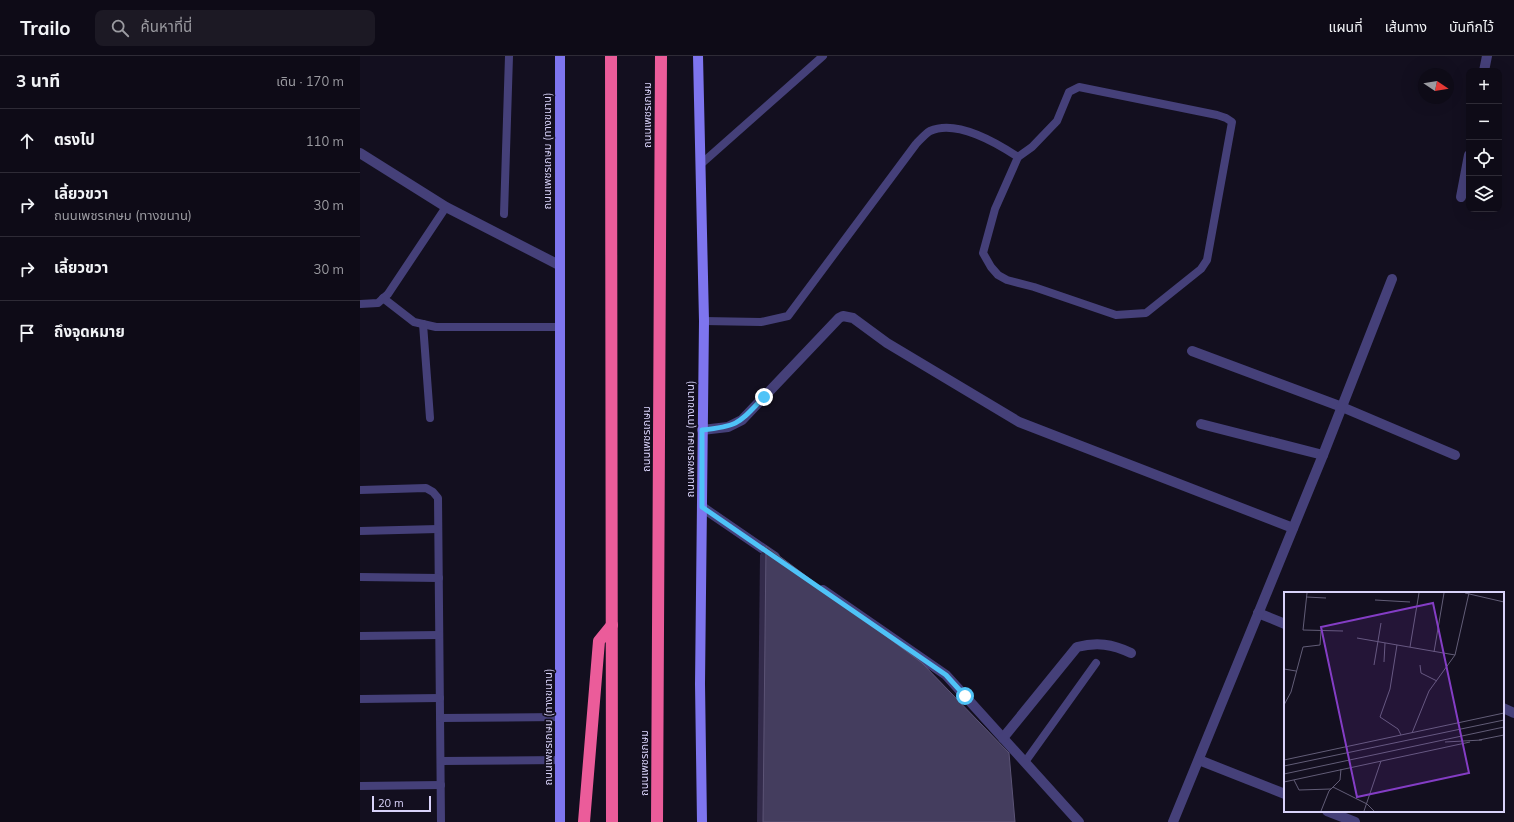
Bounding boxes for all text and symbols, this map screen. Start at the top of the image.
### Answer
search box [95,10,375,46]
text: Trailo [20,16,71,40]
icon: search [109,17,131,39]
text: ค้นหาที่นี่ [141,17,192,36]
text: แผนที่ [1329,18,1363,36]
text: เส้นทาง [1385,18,1427,36]
text: บันทึกไว้ [1449,18,1494,36]
north arrow [1418,68,1454,104]
map controls [1466,68,1502,212]
button: + [1466,68,1502,104]
text: 3 นาที [16,70,60,91]
text: เดิน · 170 m [276,73,344,89]
street label: ถนนเพชรเกษม [640,82,654,148]
street label: ถนนเพชรเกษม (ทางขนาน) [540,93,554,209]
button: − [1466,104,1502,140]
icon: ahead [16,130,38,152]
text: ตรงไป [54,130,95,149]
text: 110 m [306,133,344,149]
button: locate [1466,140,1502,176]
button: layers [1466,176,1502,212]
text: เลี้ยวขวา [54,184,108,203]
icon: right [16,194,38,216]
text: 30 m [314,197,344,213]
text: ถนนเพชรเกษม (ทางขนาน) [54,207,192,223]
icon: right [16,258,38,280]
text: เลี้ยวขวา [54,258,108,277]
text: 30 m [314,261,344,277]
icon: arrive [16,322,38,344]
text: ถึงจุดหมาย [54,322,125,341]
street label: ถนนเพชรเกษม (ทางขนาน) [683,381,697,497]
route end [755,388,773,406]
street label: ถนนเพชรเกษม [639,406,653,472]
inset map [1284,592,1504,812]
street label: ถนนเพชรเกษม (ทางขนาน) [541,669,555,785]
route start [956,687,974,705]
street label: ถนนเพชรเกษม [637,730,651,796]
scale bar [372,794,431,813]
text: 20 m [378,796,404,810]

